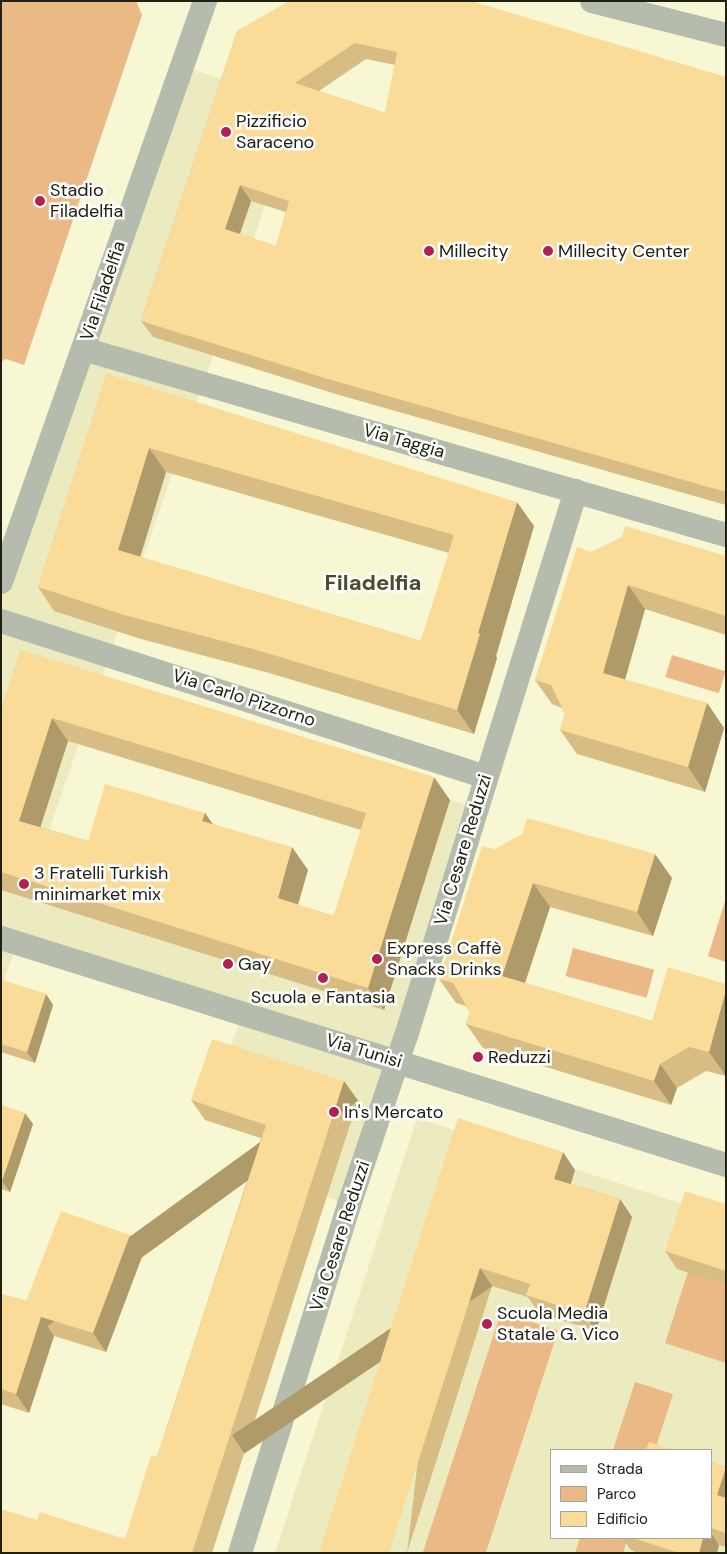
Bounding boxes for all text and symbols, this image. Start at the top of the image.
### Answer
place label: Pizzificio Saraceno [236,111,314,154]
marker: Pizzificio Saraceno [220,126,232,138]
place label: Stadio Filadelfia [50,180,123,222]
marker: Stadio Filadelfia [34,195,46,207]
street label: Via Filadelfia [76,238,130,344]
place label: Millecity [439,240,508,262]
place label: Millecity Center [558,240,689,262]
marker: Millecity [423,245,435,257]
marker: Millecity Center [542,245,554,257]
street label: Via Taggia [361,419,447,463]
district label: Filadelfia [325,570,421,596]
street label: Via Carlo Pizzorno [170,665,318,731]
street label: Via Cesare Reduzzi [430,772,496,928]
place label: 3 Fratelli Turkish minimarket mix [34,863,168,906]
marker: 3 Fratelli Turkish minimarket mix [18,878,30,890]
place label: Express Caffè Snacks Drinks [387,938,502,981]
place label: Gay [238,953,271,975]
marker: Express Caffè Snacks Drinks [371,953,383,965]
marker: Gay [222,958,234,970]
marker: Scuola e Fantasia [317,972,329,984]
place label: Scuola e Fantasia [251,986,395,1008]
street label: Via Tunisi [323,1029,405,1073]
place label: Reduzzi [488,1046,551,1068]
marker: Reduzzi [472,1051,484,1063]
place label: In's Mercato [344,1101,443,1123]
marker: In's Mercato [328,1106,340,1118]
street label: Via Cesare Reduzzi [305,1158,375,1314]
place label: Scuola Media Statale G. Vico [497,1303,619,1346]
marker: Scuola Media Statale G. Vico [481,1318,493,1330]
legend [550,1449,712,1539]
text: Strada [597,1459,643,1479]
text: Parco [597,1484,636,1504]
text: Edificio [597,1509,648,1529]

